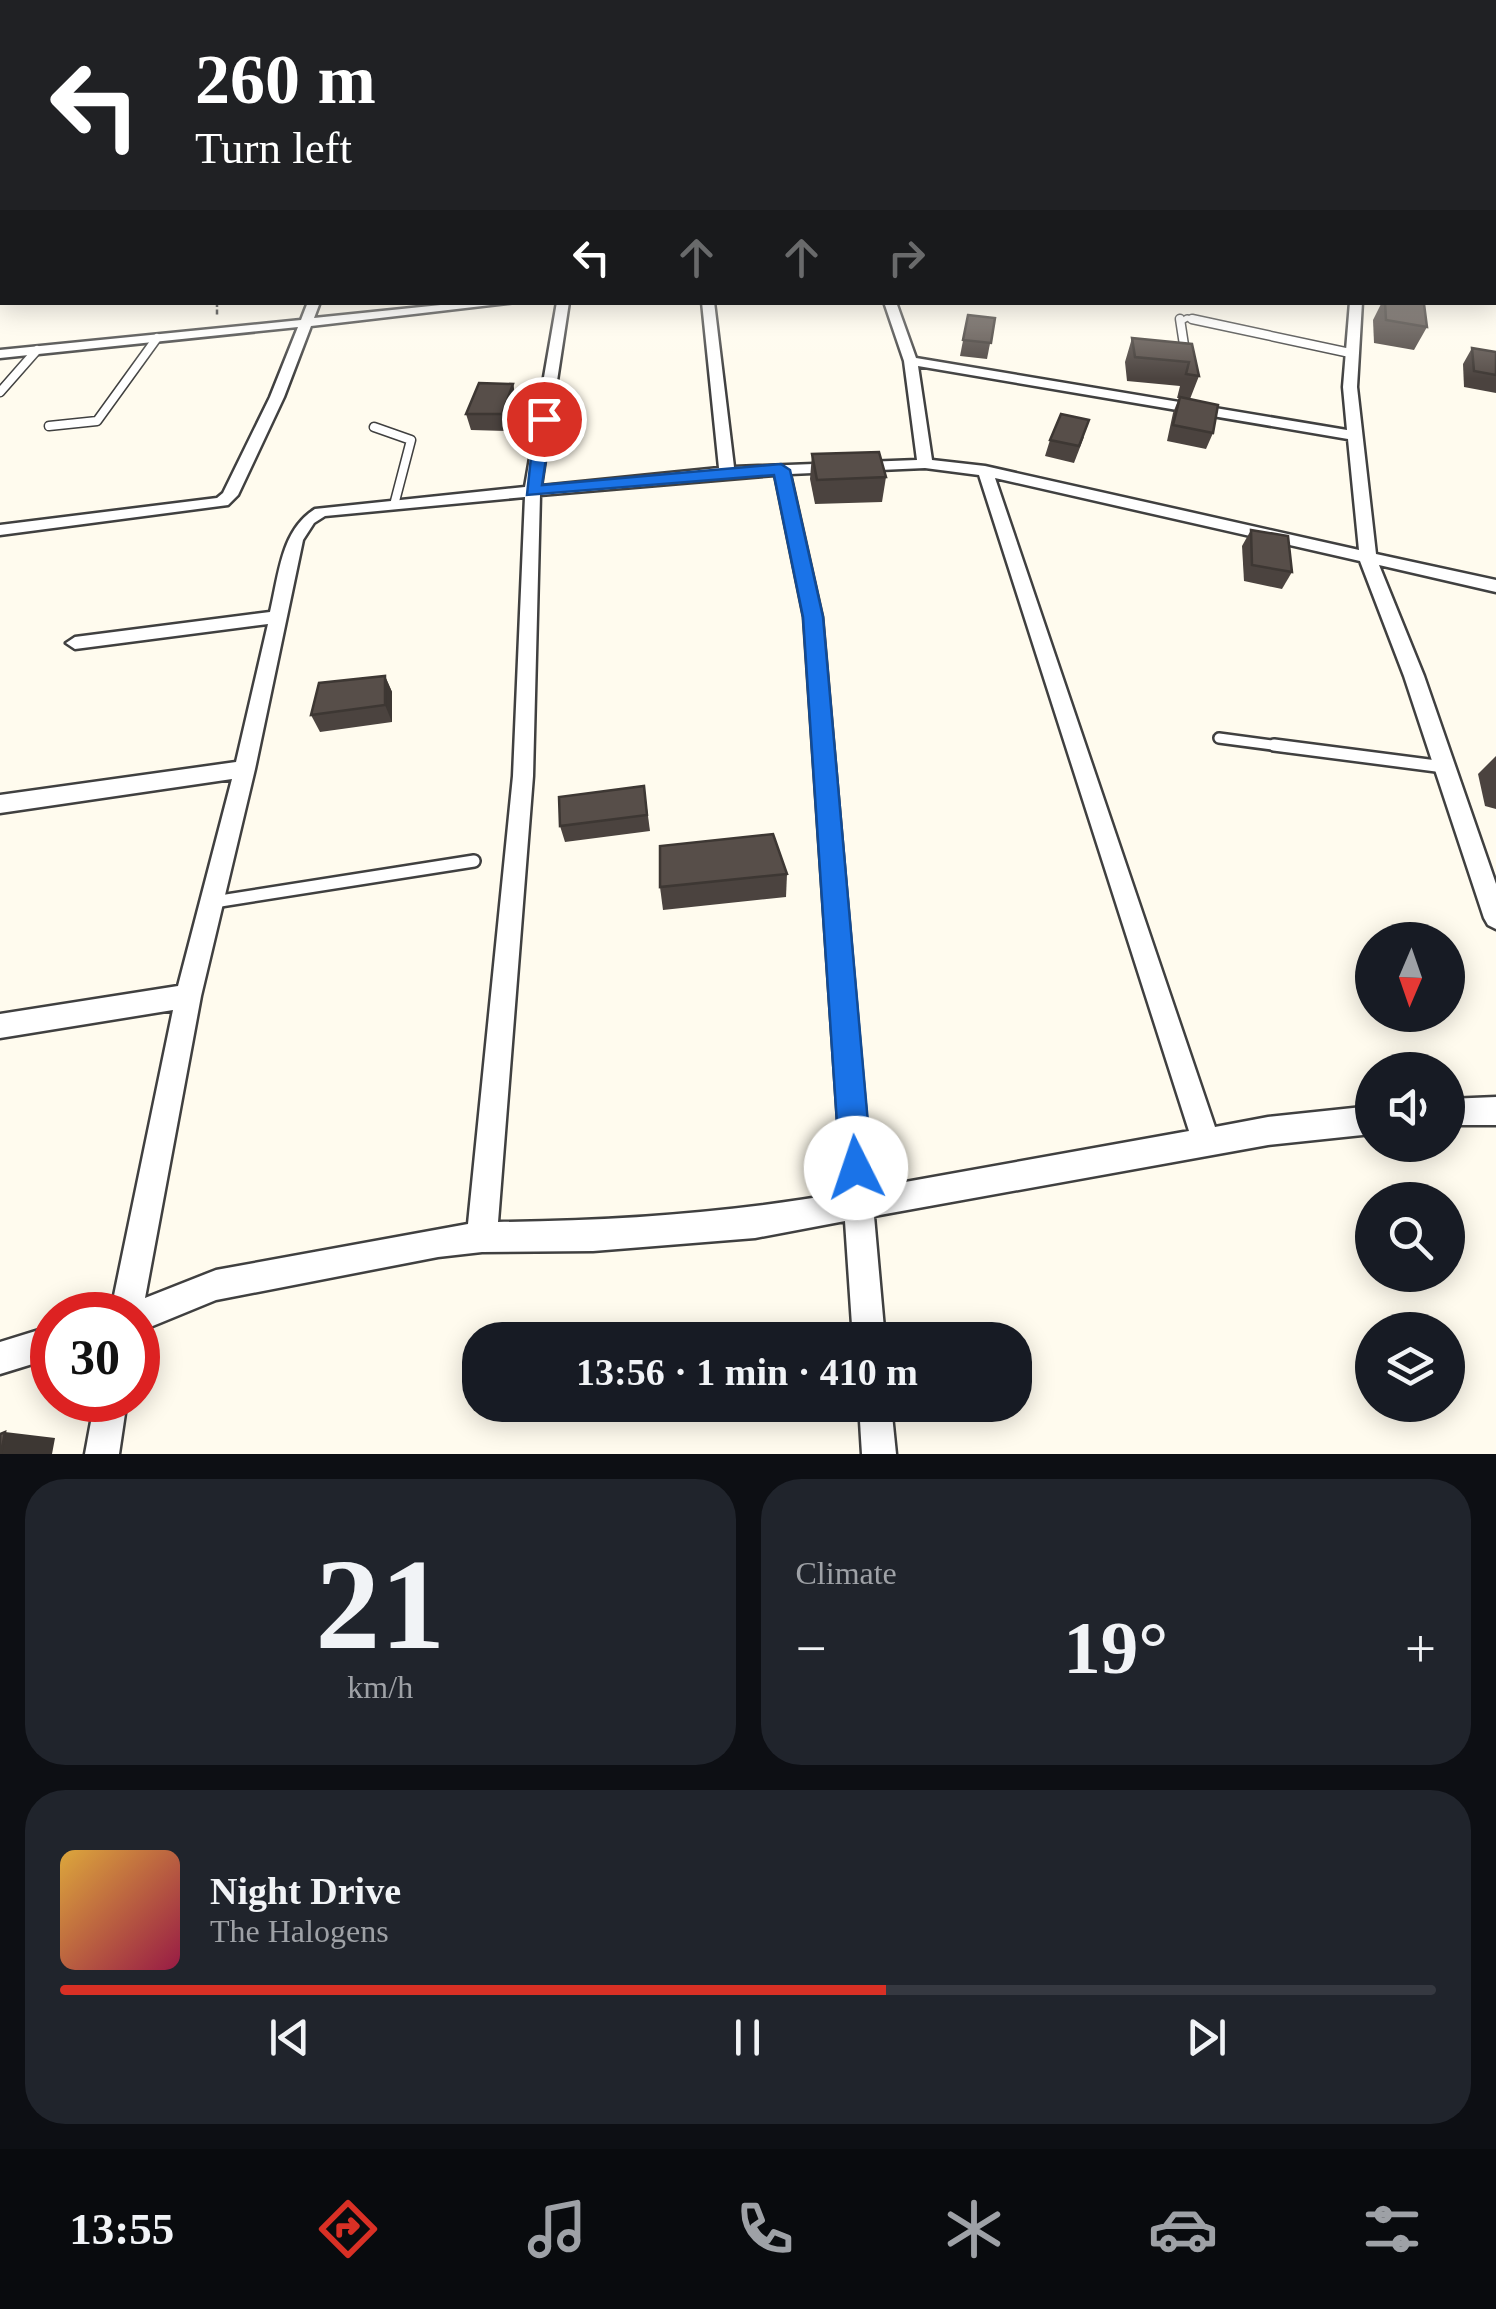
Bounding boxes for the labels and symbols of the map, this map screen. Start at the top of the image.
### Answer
pin [502,377,587,462]
north arrow [1355,922,1465,1032]
position arrow [804,1116,908,1220]
speed limit sign: 30 [30,1292,160,1422]

